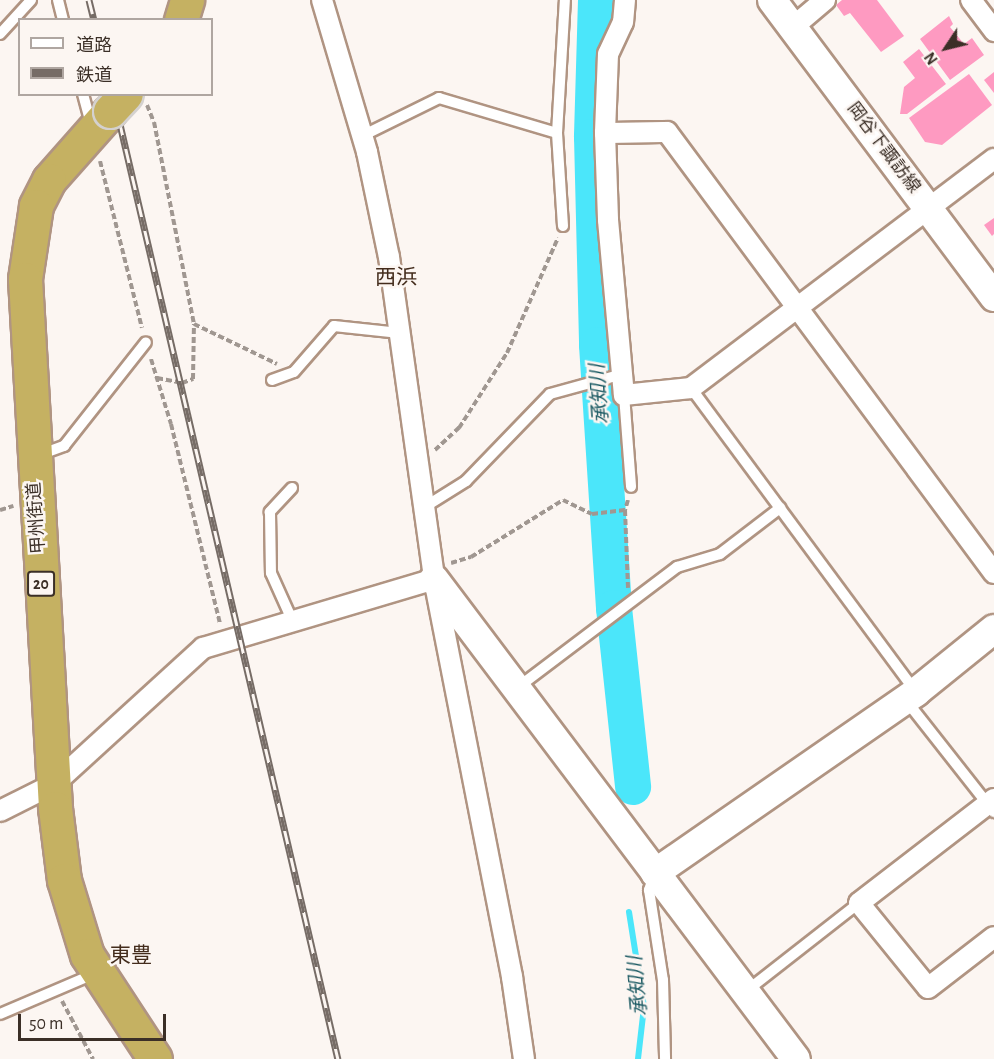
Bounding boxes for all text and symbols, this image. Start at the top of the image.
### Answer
legend [18,18,213,96]
north arrow [916,18,976,78]
text: 道路 [76,37,112,55]
text: N [922,49,941,67]
text: 鉄道 [76,67,112,85]
street label: 岡谷下諏訪線 [842,98,924,198]
district label: 西浜 [375,265,417,291]
water label: 承知川 [586,363,614,425]
street label: 甲州街道 [24,481,50,555]
road number: 20 [26,571,56,597]
district label: 東豊 [110,943,152,969]
water label: 承知川 [623,955,653,1017]
scale bar [21,1002,170,1040]
text: 50 m [29,1015,63,1033]

